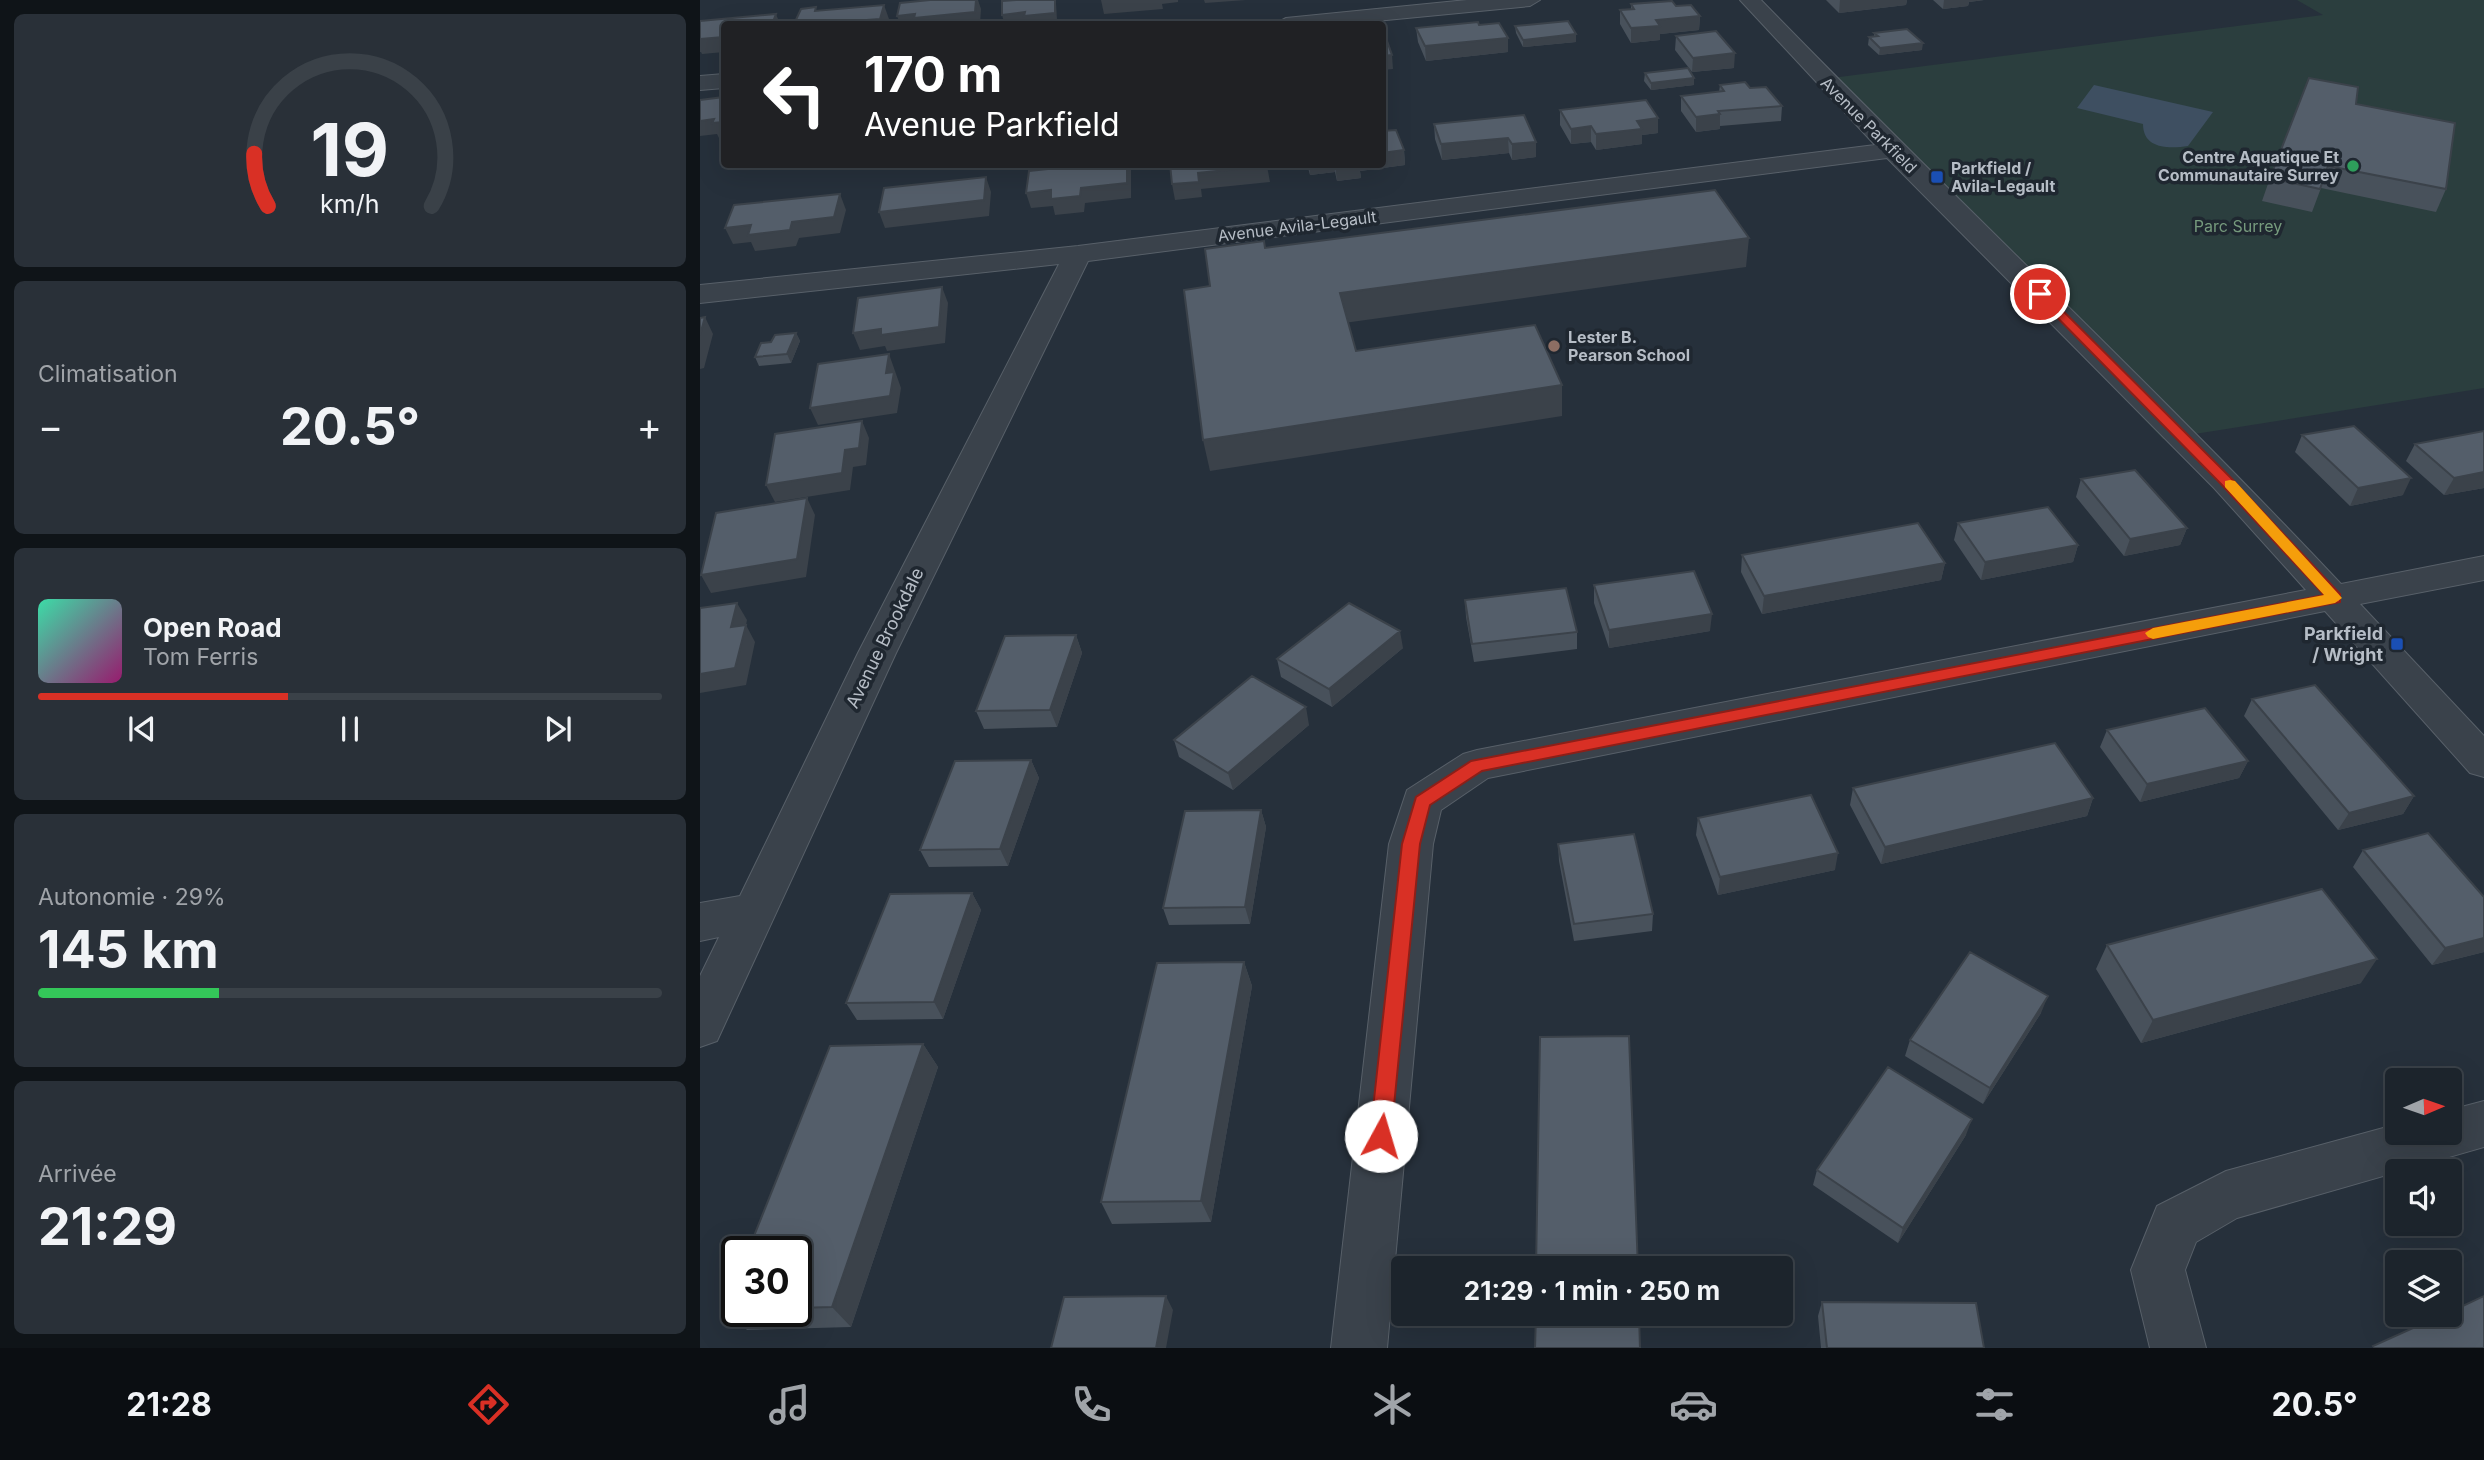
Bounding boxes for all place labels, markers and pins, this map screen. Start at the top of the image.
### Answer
place label: Centre Aquatique Et Communautaire Surrey [2158,147,2339,185]
place label: Parkfield / Avila-Legault [1951,158,2055,196]
marker: Centre Aquatique Et Communautaire Surrey [2345,158,2361,174]
marker: Parkfield / Avila-Legault [1929,169,1945,185]
pin [2010,264,2070,324]
place label: Lester B. Pearson School [1568,327,1690,365]
marker: Lester B. Pearson School [1546,338,1562,354]
place label: Parkfield / Wright [2304,623,2383,665]
marker: Parkfield / Wright [2389,636,2405,652]

